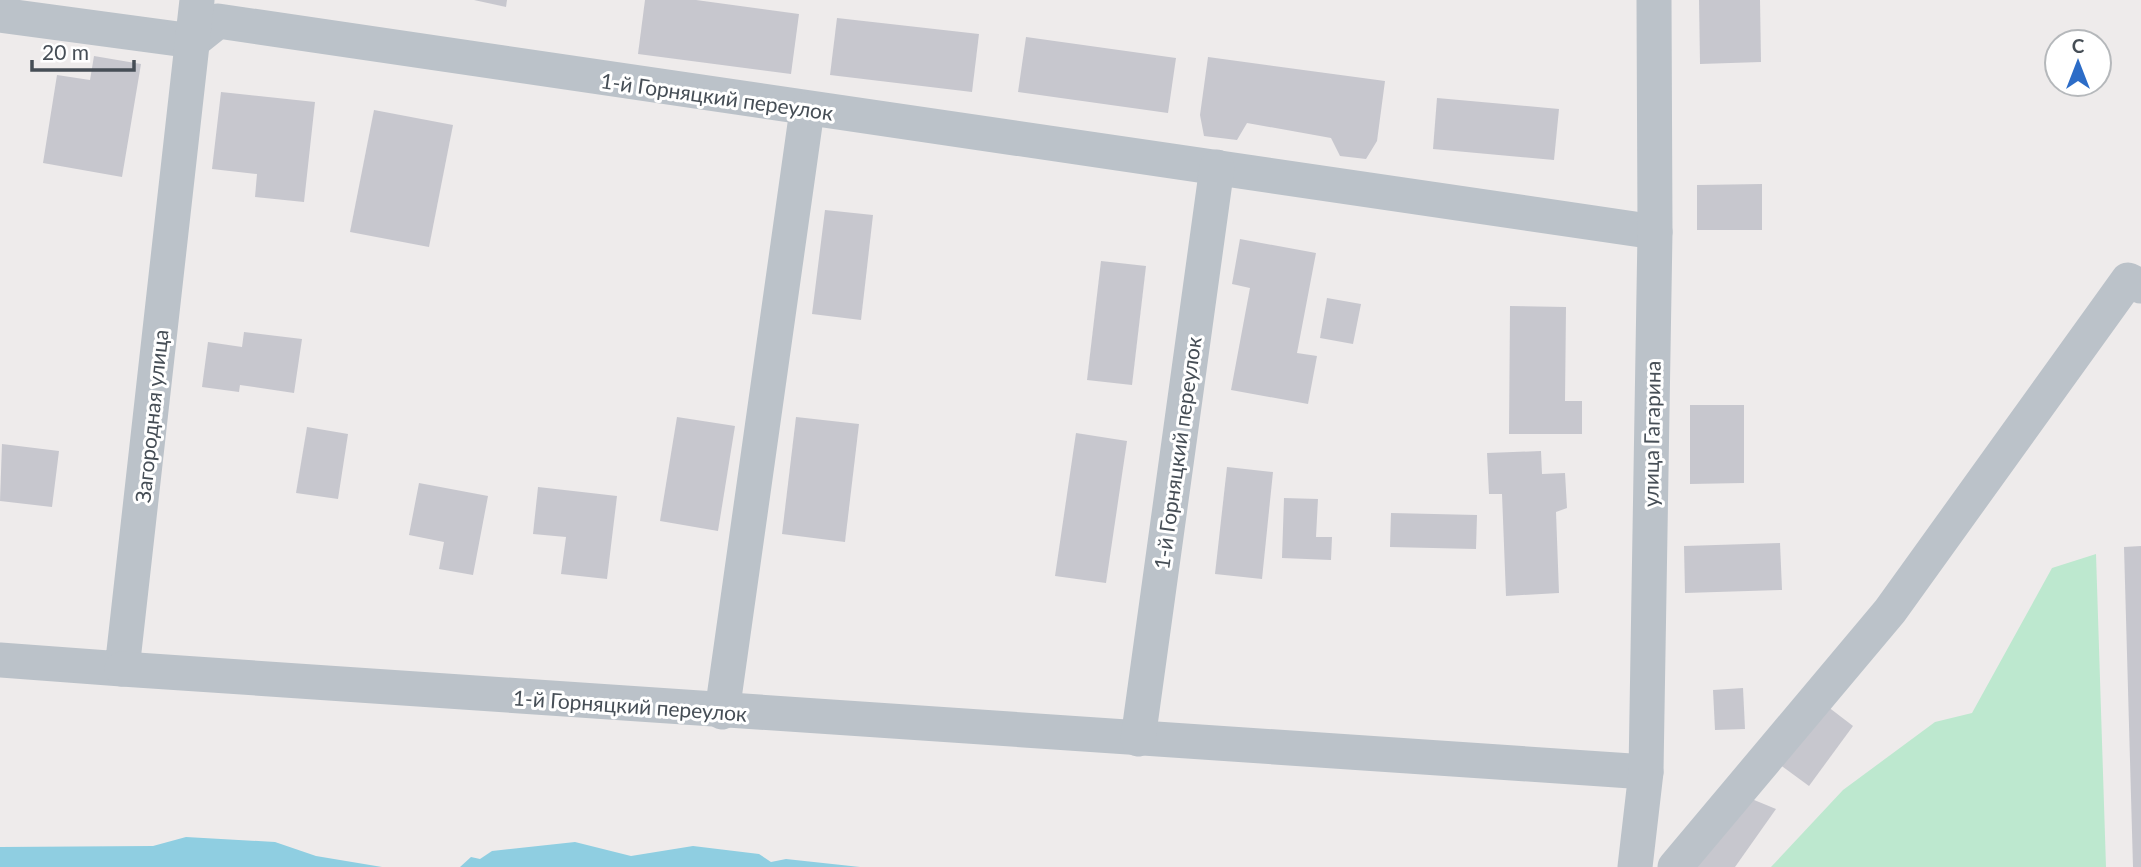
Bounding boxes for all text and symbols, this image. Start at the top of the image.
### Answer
scale bar [32,28,133,72]
north arrow [2043,28,2113,98]
text: С [2072,34,2085,57]
text: 20 m [42,39,89,64]
street label: 1-й Горняцкий переулок [599,67,835,125]
street label: Загородная улица [129,328,173,504]
street label: 1-й Горняцкий переулок [1148,335,1206,571]
street label: улица Гагарина [1637,361,1665,507]
street label: 1-й Горняцкий переулок [512,684,748,726]

